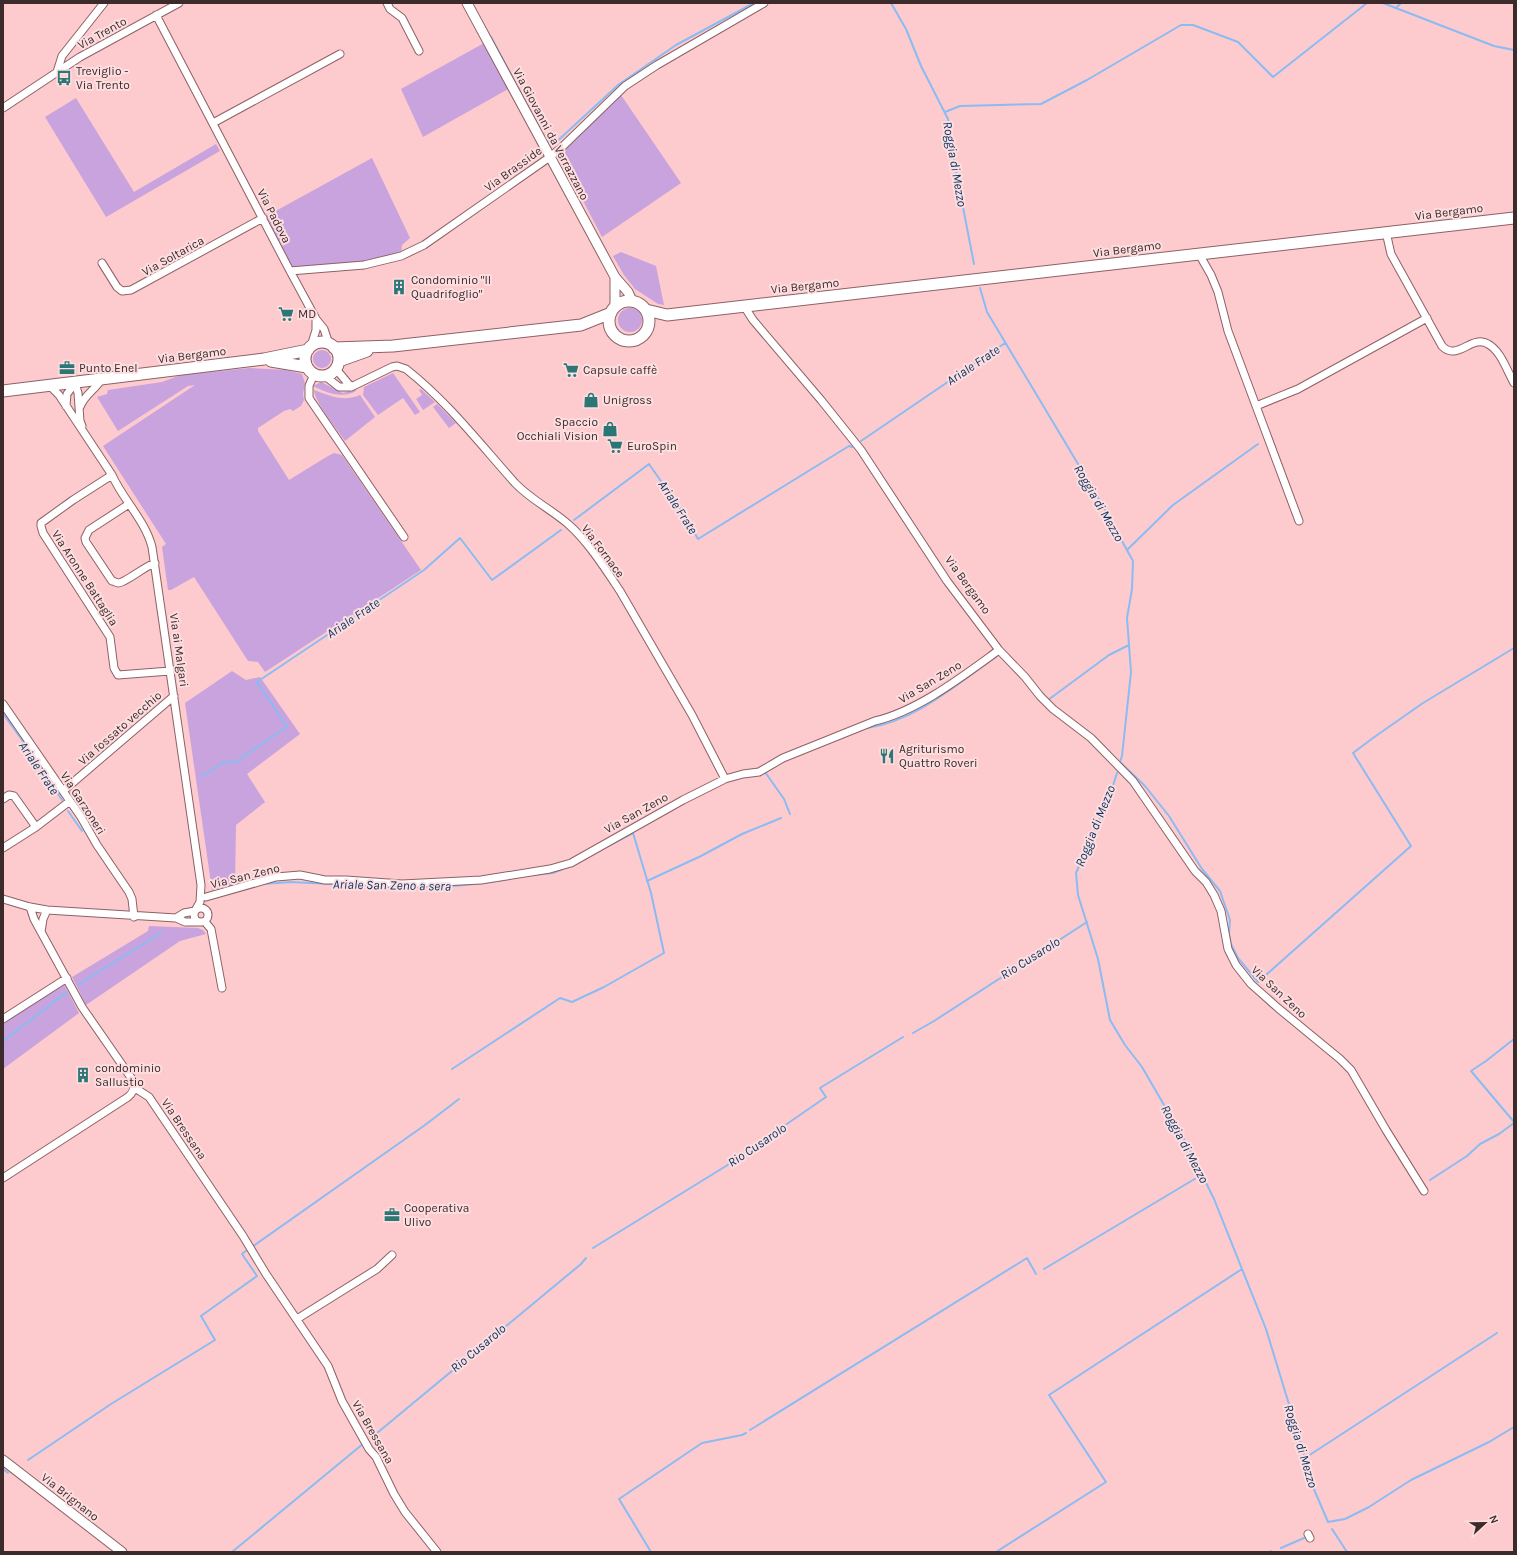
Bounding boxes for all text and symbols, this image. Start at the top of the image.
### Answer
street label: Via Trento [75,14,129,52]
place label: Treviglio - Via Trento [76,64,130,92]
street label: Via Giovanni da Verrazzano [510,66,592,202]
bus stop icon: Treviglio - Via Trento [55,69,73,87]
water label: Roggia di Mezzo [940,120,970,208]
street label: Via Brasside [482,143,544,195]
street label: Via Padova [254,186,294,246]
street label: Via Bergamo [1414,201,1484,223]
street label: Via Soltarica [140,233,206,279]
street label: Via Bergamo [1092,238,1162,260]
place label: Condominio "Il Quadrifoglio" [411,273,491,301]
street label: Via Bergamo [770,275,840,297]
building icon: Condominio "Il Quadrifoglio" [390,278,408,296]
supermarket icon: MD [277,305,295,323]
place label: MD [298,307,316,321]
water label: Ariale Frate [944,342,1002,388]
street label: Via Bergamo [157,344,227,366]
office icon: Punto Enel [58,359,76,377]
place label: Punto Enel [79,361,138,375]
supermarket icon: Capsule caffè [562,361,580,379]
place label: Capsule caffè [583,363,657,377]
shop icon: Unigross [582,391,600,409]
place label: Unigross [603,393,652,407]
place label: Spaccio Occhiali Vision [517,415,598,443]
shop icon: Spaccio Occhiali Vision [601,420,619,438]
supermarket icon: EuroSpin [606,437,624,455]
place label: EuroSpin [627,439,677,453]
water label: Roggia di Mezzo [1071,462,1127,545]
water label: Ariale Frate [655,477,701,537]
street label: Via Fornace [578,522,628,580]
street label: Via Aronne Battaglia [49,528,121,628]
street label: Via Bergamo [942,553,994,617]
water label: Ariale Frate [324,595,382,641]
street label: Via ai Malgari [167,612,191,688]
street label: Via San Zeno [896,658,964,706]
street label: Via fossato vecchio [76,688,164,768]
water label: Ariale Frate [16,739,62,797]
place label: Agriturismo Quattro Roveri [899,742,977,770]
restaurant icon: Agriturismo Quattro Roveri [878,747,896,765]
street label: Via Garzoneri [58,769,108,837]
water label: Roggia di Mezzo [1072,783,1118,869]
street label: Via San Zeno [602,790,670,836]
street label: Via San Zeno [209,861,281,891]
water label: Ariale San Zeno a sera [333,876,452,894]
water label: Rio Cusarolo [997,933,1063,982]
street label: Via San Zeno [1248,963,1310,1021]
place label: condominio Sallustio [95,1061,161,1089]
building icon: condominio Sallustio [74,1066,92,1084]
street label: Via Bressana [158,1096,210,1162]
water label: Roggia di Mezzo [1158,1102,1212,1186]
water label: Rio Cusarolo [725,1120,790,1170]
place label: Cooperativa Ulivo [404,1201,469,1229]
office icon: Cooperativa Ulivo [383,1206,401,1224]
water label: Rio Cusarolo [447,1320,509,1375]
street label: Via Bressana [349,1398,397,1466]
water label: Roggia di Mezzo [1281,1403,1321,1490]
street label: Via Brignano [38,1470,102,1524]
north arrow [1465,1503,1505,1543]
text: N [1486,1513,1501,1526]

